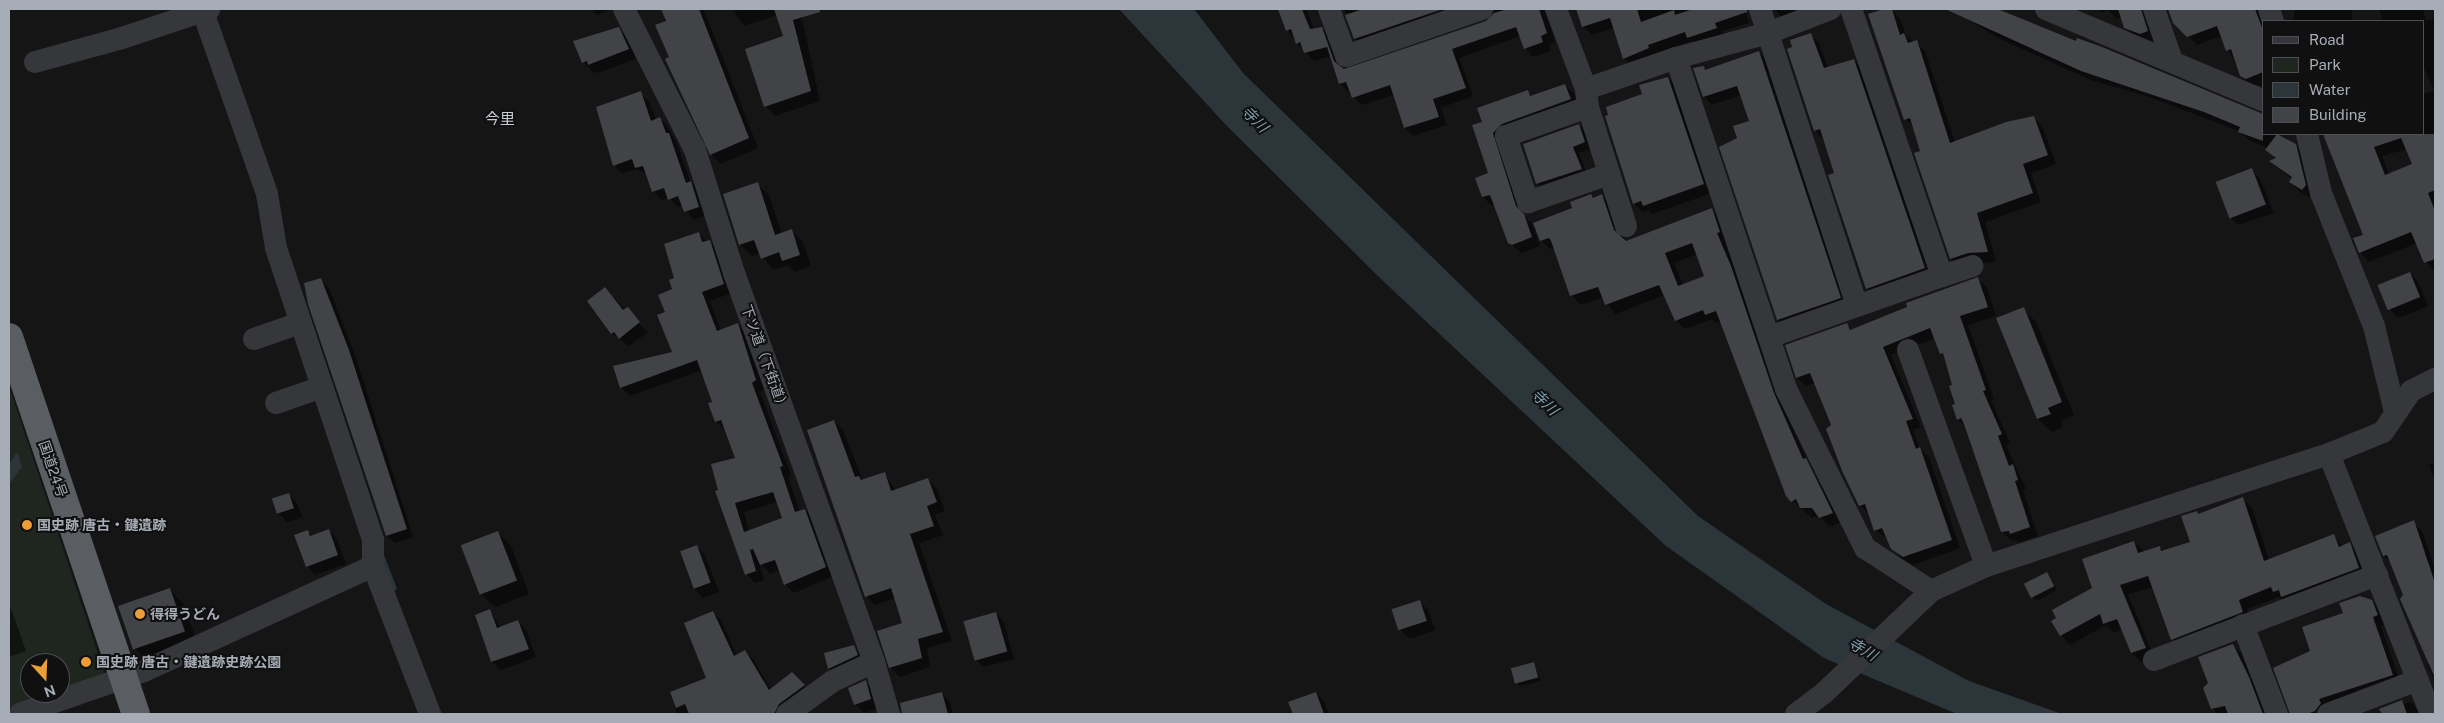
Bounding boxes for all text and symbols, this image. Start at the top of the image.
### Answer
legend [2262,20,2424,135]
text: Road [2309,31,2345,48]
text: Park [2309,56,2341,73]
text: Water [2309,81,2351,98]
water label: 寺川 [1238,102,1272,136]
text: Building [2309,106,2367,123]
district label: 今里 [485,110,515,128]
street label: 下ツ道（下街道） [738,303,792,413]
water label: 寺川 [1528,385,1562,419]
street label: 国道24号 [35,438,71,500]
place label: 国史跡 唐古・鍵遺跡 [37,517,166,533]
marker: 国史跡 唐古・鍵遺跡 [21,519,33,531]
place label: 得得うどん [150,606,220,622]
marker: 得得うどん [134,608,146,620]
water label: 寺川 [1846,634,1880,664]
north arrow [20,653,70,703]
place label: 国史跡 唐古・鍵遺跡史跡公園 [96,654,281,670]
marker: 国史跡 唐古・鍵遺跡史跡公園 [80,656,92,668]
text: N [42,682,58,701]

